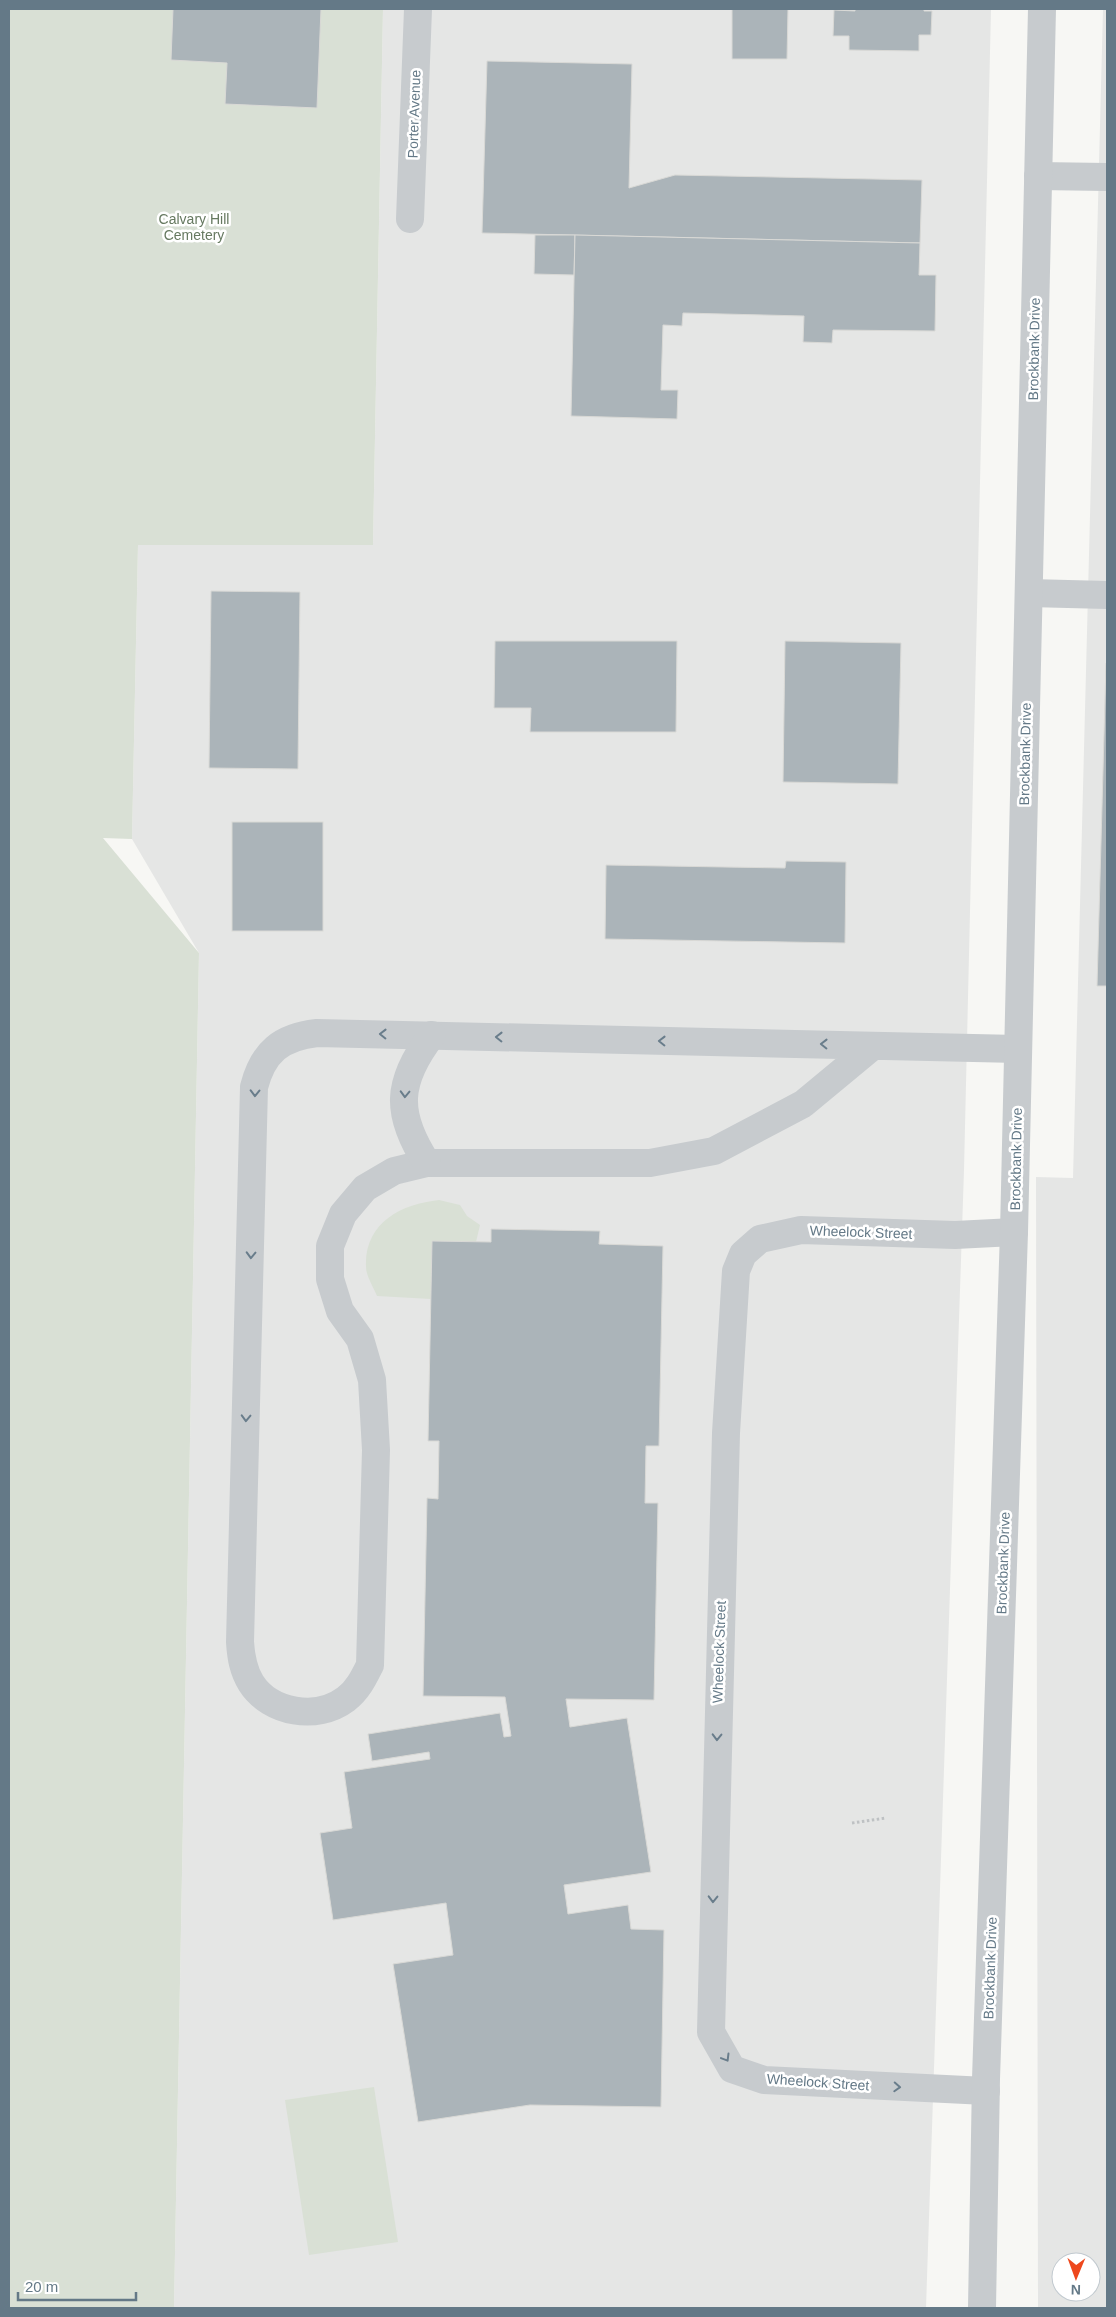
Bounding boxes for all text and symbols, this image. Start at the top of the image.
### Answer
street label: Porter Avenue [404,69,424,158]
park label: Calvary Hill Cemetery [159,211,229,243]
street label: Brockbank Drive [1025,297,1043,400]
street label: Brockbank Drive [1016,702,1034,805]
one-way arrow [379,1029,386,1039]
one-way arrow [495,1032,503,1042]
one-way arrow [657,1035,665,1046]
one-way arrow [820,1039,828,1050]
one-way arrow [249,1089,260,1097]
one-way arrow [399,1090,410,1098]
street label: Brockbank Drive [1007,1107,1025,1210]
street label: Wheelock Street [809,1222,913,1242]
one-way arrow [245,1251,256,1259]
one-way arrow [241,1414,251,1422]
street label: Brockbank Drive [993,1511,1013,1615]
street label: Wheelock Street [709,1600,729,1704]
one-way arrow [712,1734,722,1741]
one-way arrow [708,1896,719,1904]
street label: Brockbank Drive [980,1916,1000,2020]
one-way arrow [719,2052,729,2061]
street label: Wheelock Street [766,2070,870,2094]
one-way arrow [894,2081,902,2092]
north arrow [1051,2252,1101,2302]
scale bar [18,2270,135,2302]
text: 20 m [25,2278,58,2295]
text: N [1071,2282,1081,2298]

